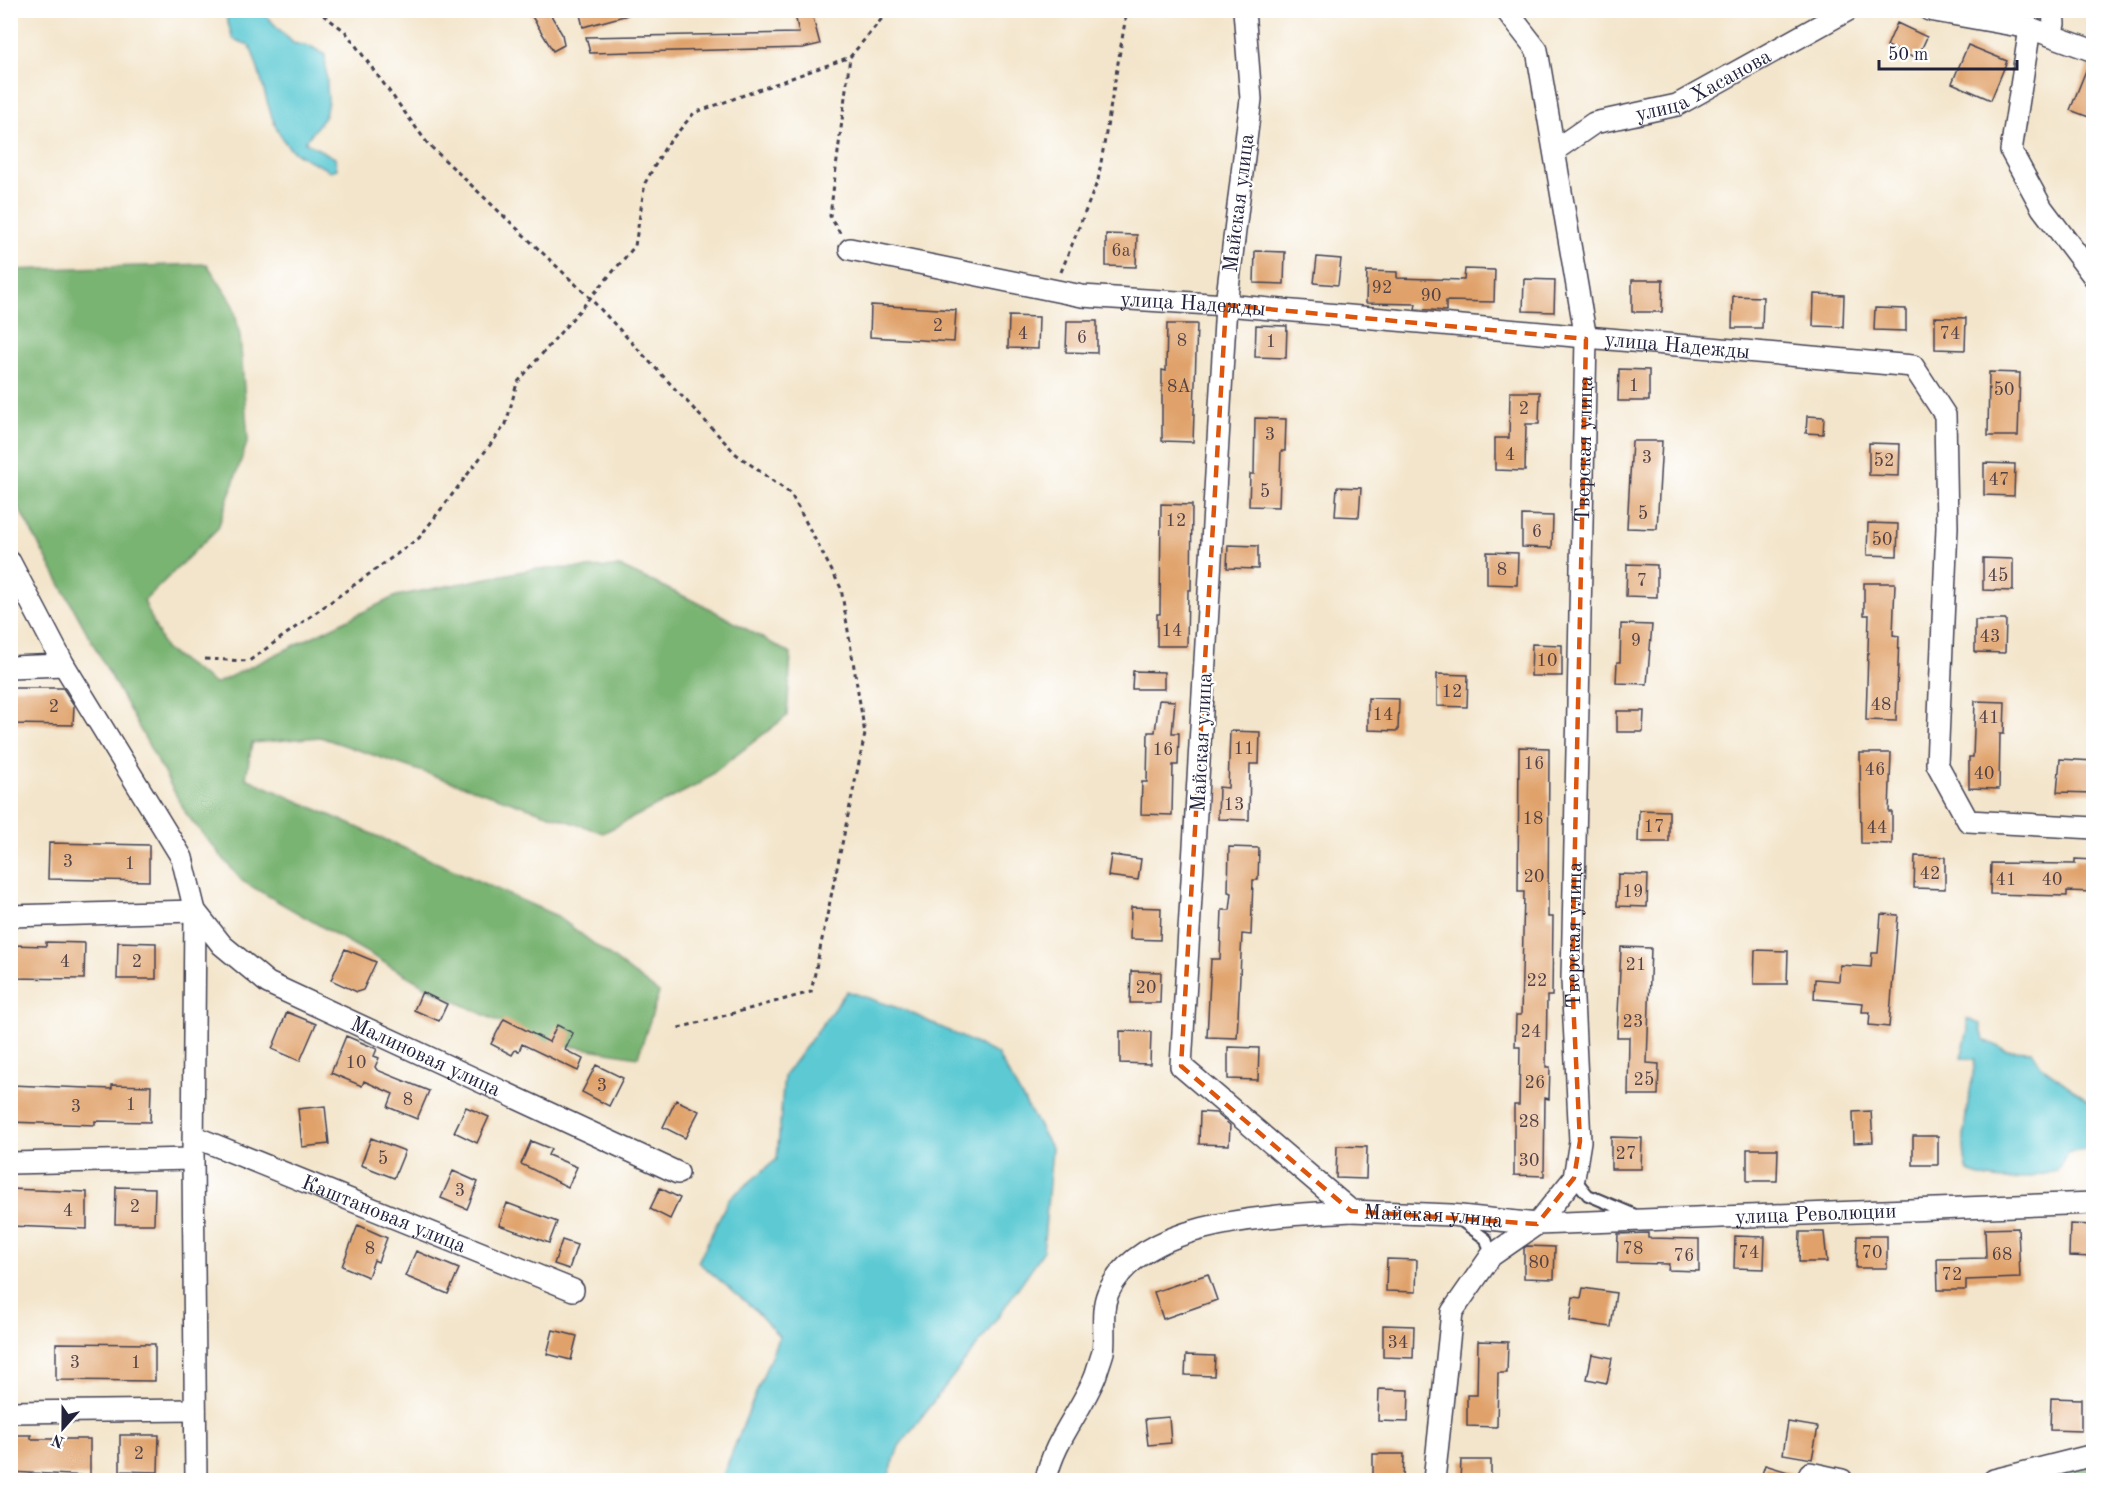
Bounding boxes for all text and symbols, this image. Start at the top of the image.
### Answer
scale bar [1879,33,2017,71]
street label: улица Хасанова [1634,46,1775,126]
text: 50 m [1888,46,1928,64]
street label: Майская улица [1221,132,1258,274]
house number: 6а [1111,242,1131,260]
house number: 92 [1372,279,1392,297]
house number: 90 [1421,287,1441,305]
street label: улица Надежды [1120,289,1267,320]
house number: 2 [933,317,943,335]
house number: 4 [1018,325,1028,343]
house number: 74 [1940,325,1960,343]
house number: 6 [1077,329,1087,347]
street label: улица Надежды [1604,330,1751,363]
house number: 8 [1177,332,1187,350]
house number: 1 [1266,333,1276,351]
street label: Тверская улица [1573,376,1597,522]
house number: 1 [1629,377,1639,395]
house number: 8А [1167,378,1191,396]
house number: 50 [1994,381,2014,399]
house number: 2 [1519,400,1529,418]
house number: 3 [1265,426,1275,444]
house number: 4 [1505,446,1515,464]
house number: 3 [1642,449,1652,467]
house number: 52 [1874,452,1894,470]
house number: 47 [1989,471,2009,489]
house number: 5 [1260,483,1270,501]
house number: 5 [1638,505,1648,523]
house number: 12 [1166,512,1186,530]
house number: 6 [1532,523,1542,541]
house number: 50 [1872,531,1892,549]
house number: 8 [1497,561,1507,579]
house number: 45 [1988,567,2008,585]
house number: 7 [1637,572,1647,590]
house number: 14 [1162,622,1182,640]
house number: 43 [1980,628,2000,646]
house number: 9 [1631,632,1641,650]
house number: 10 [1537,652,1557,670]
street label: Майская улица [1188,672,1217,812]
house number: 12 [1442,683,1462,701]
house number: 48 [1871,696,1891,714]
house number: 2 [49,698,59,716]
house number: 14 [1373,706,1393,724]
house number: 41 [1979,709,1999,727]
house number: 11 [1234,740,1254,758]
house number: 16 [1153,741,1173,759]
house number: 16 [1524,755,1544,773]
house number: 46 [1865,761,1885,779]
house number: 40 [1974,765,1994,783]
house number: 13 [1224,796,1244,814]
house number: 18 [1523,810,1543,828]
house number: 17 [1644,818,1664,836]
house number: 44 [1867,819,1887,837]
house number: 3 [63,853,73,871]
house number: 1 [125,855,135,873]
street label: Тверская улица [1563,862,1587,1009]
house number: 42 [1920,865,1940,883]
house number: 20 [1524,868,1544,886]
house number: 41 [1996,871,2016,889]
house number: 40 [2042,871,2062,889]
house number: 19 [1623,883,1643,901]
house number: 4 [60,953,70,971]
house number: 2 [132,953,142,971]
house number: 21 [1626,956,1646,974]
house number: 22 [1527,972,1547,990]
house number: 20 [1136,979,1156,997]
house number: 23 [1623,1013,1643,1031]
street label: Малиновая улица [347,1014,503,1101]
house number: 24 [1521,1023,1541,1041]
house number: 10 [346,1054,366,1072]
house number: 25 [1634,1071,1654,1089]
house number: 26 [1525,1074,1545,1092]
house number: 3 [597,1077,607,1095]
house number: 8 [403,1091,413,1109]
house number: 1 [126,1096,136,1114]
house number: 3 [71,1098,81,1116]
house number: 28 [1519,1113,1539,1131]
house number: 27 [1616,1145,1636,1163]
house number: 5 [378,1150,388,1168]
house number: 30 [1519,1152,1539,1170]
street label: Каштановая улица [299,1172,469,1257]
house number: 3 [455,1182,465,1200]
house number: 2 [130,1198,140,1216]
street label: улица Революции [1735,1201,1897,1229]
house number: 4 [63,1202,73,1220]
street label: Майская улица [1363,1203,1504,1232]
house number: 8 [365,1240,375,1258]
house number: 78 [1623,1240,1643,1258]
house number: 74 [1739,1244,1759,1262]
house number: 70 [1862,1244,1882,1262]
house number: 68 [1992,1246,2012,1264]
house number: 76 [1674,1247,1694,1265]
house number: 80 [1529,1254,1549,1272]
house number: 72 [1942,1266,1962,1284]
house number: 34 [1388,1334,1408,1352]
house number: 3 [70,1354,80,1372]
house number: 1 [131,1354,141,1372]
north arrow [33,1398,93,1458]
text: N [49,1430,67,1450]
house number: 2 [134,1445,144,1463]

